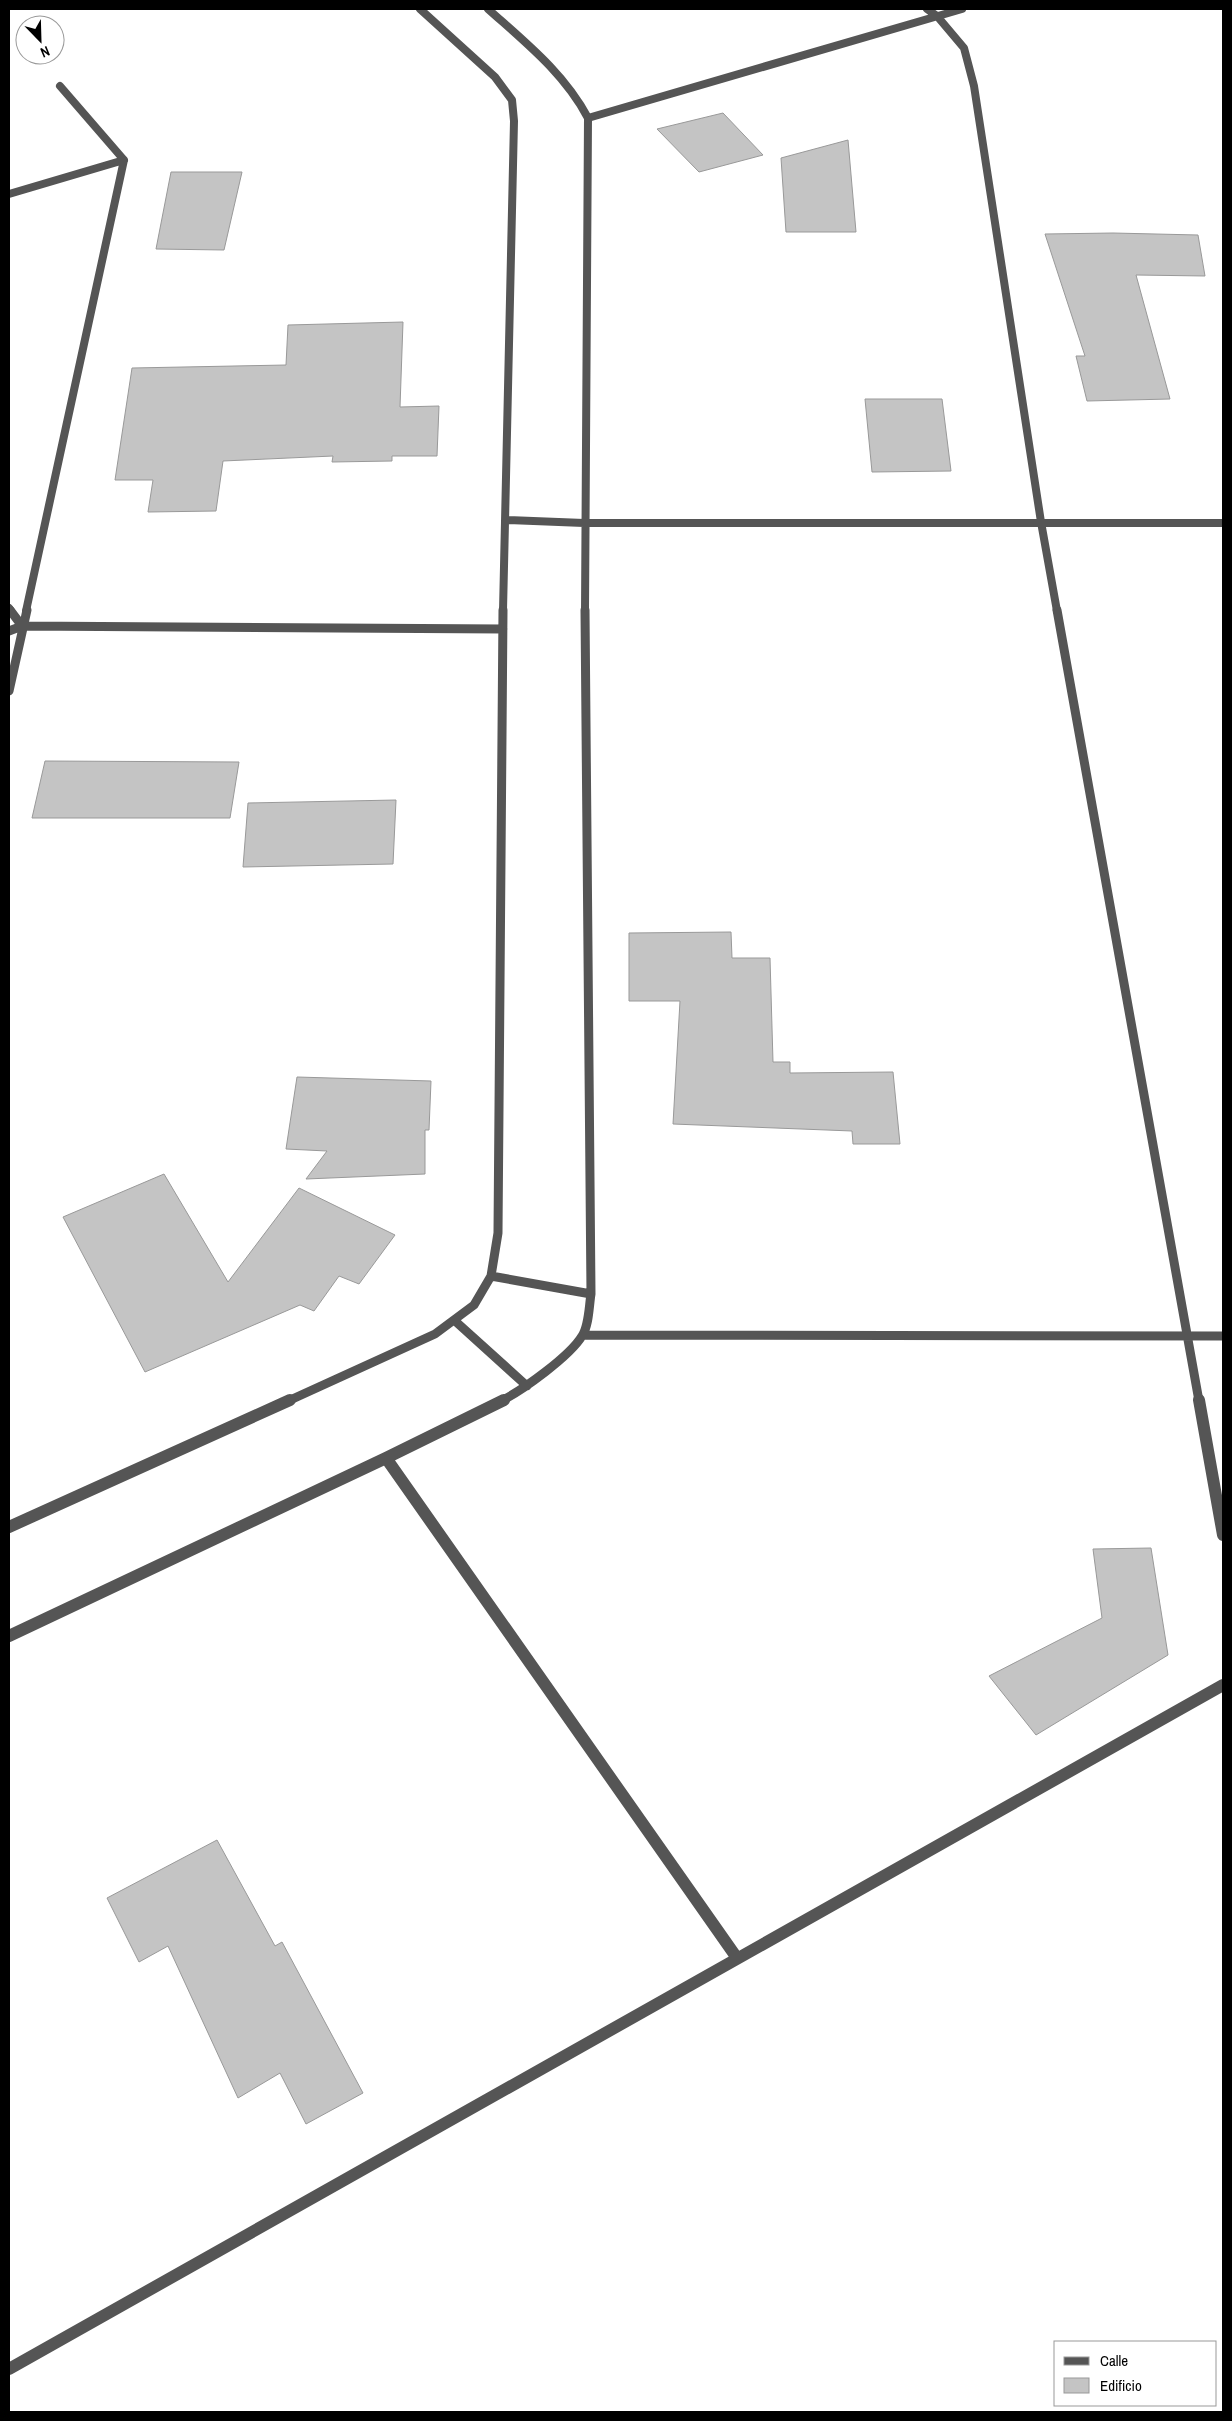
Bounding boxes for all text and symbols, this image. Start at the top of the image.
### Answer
north arrow [15,15,65,65]
text: N [38,42,52,62]
legend [1054,2341,1217,2406]
text: Calle [1100,2350,1128,2371]
text: Edificio [1100,2375,1142,2396]

